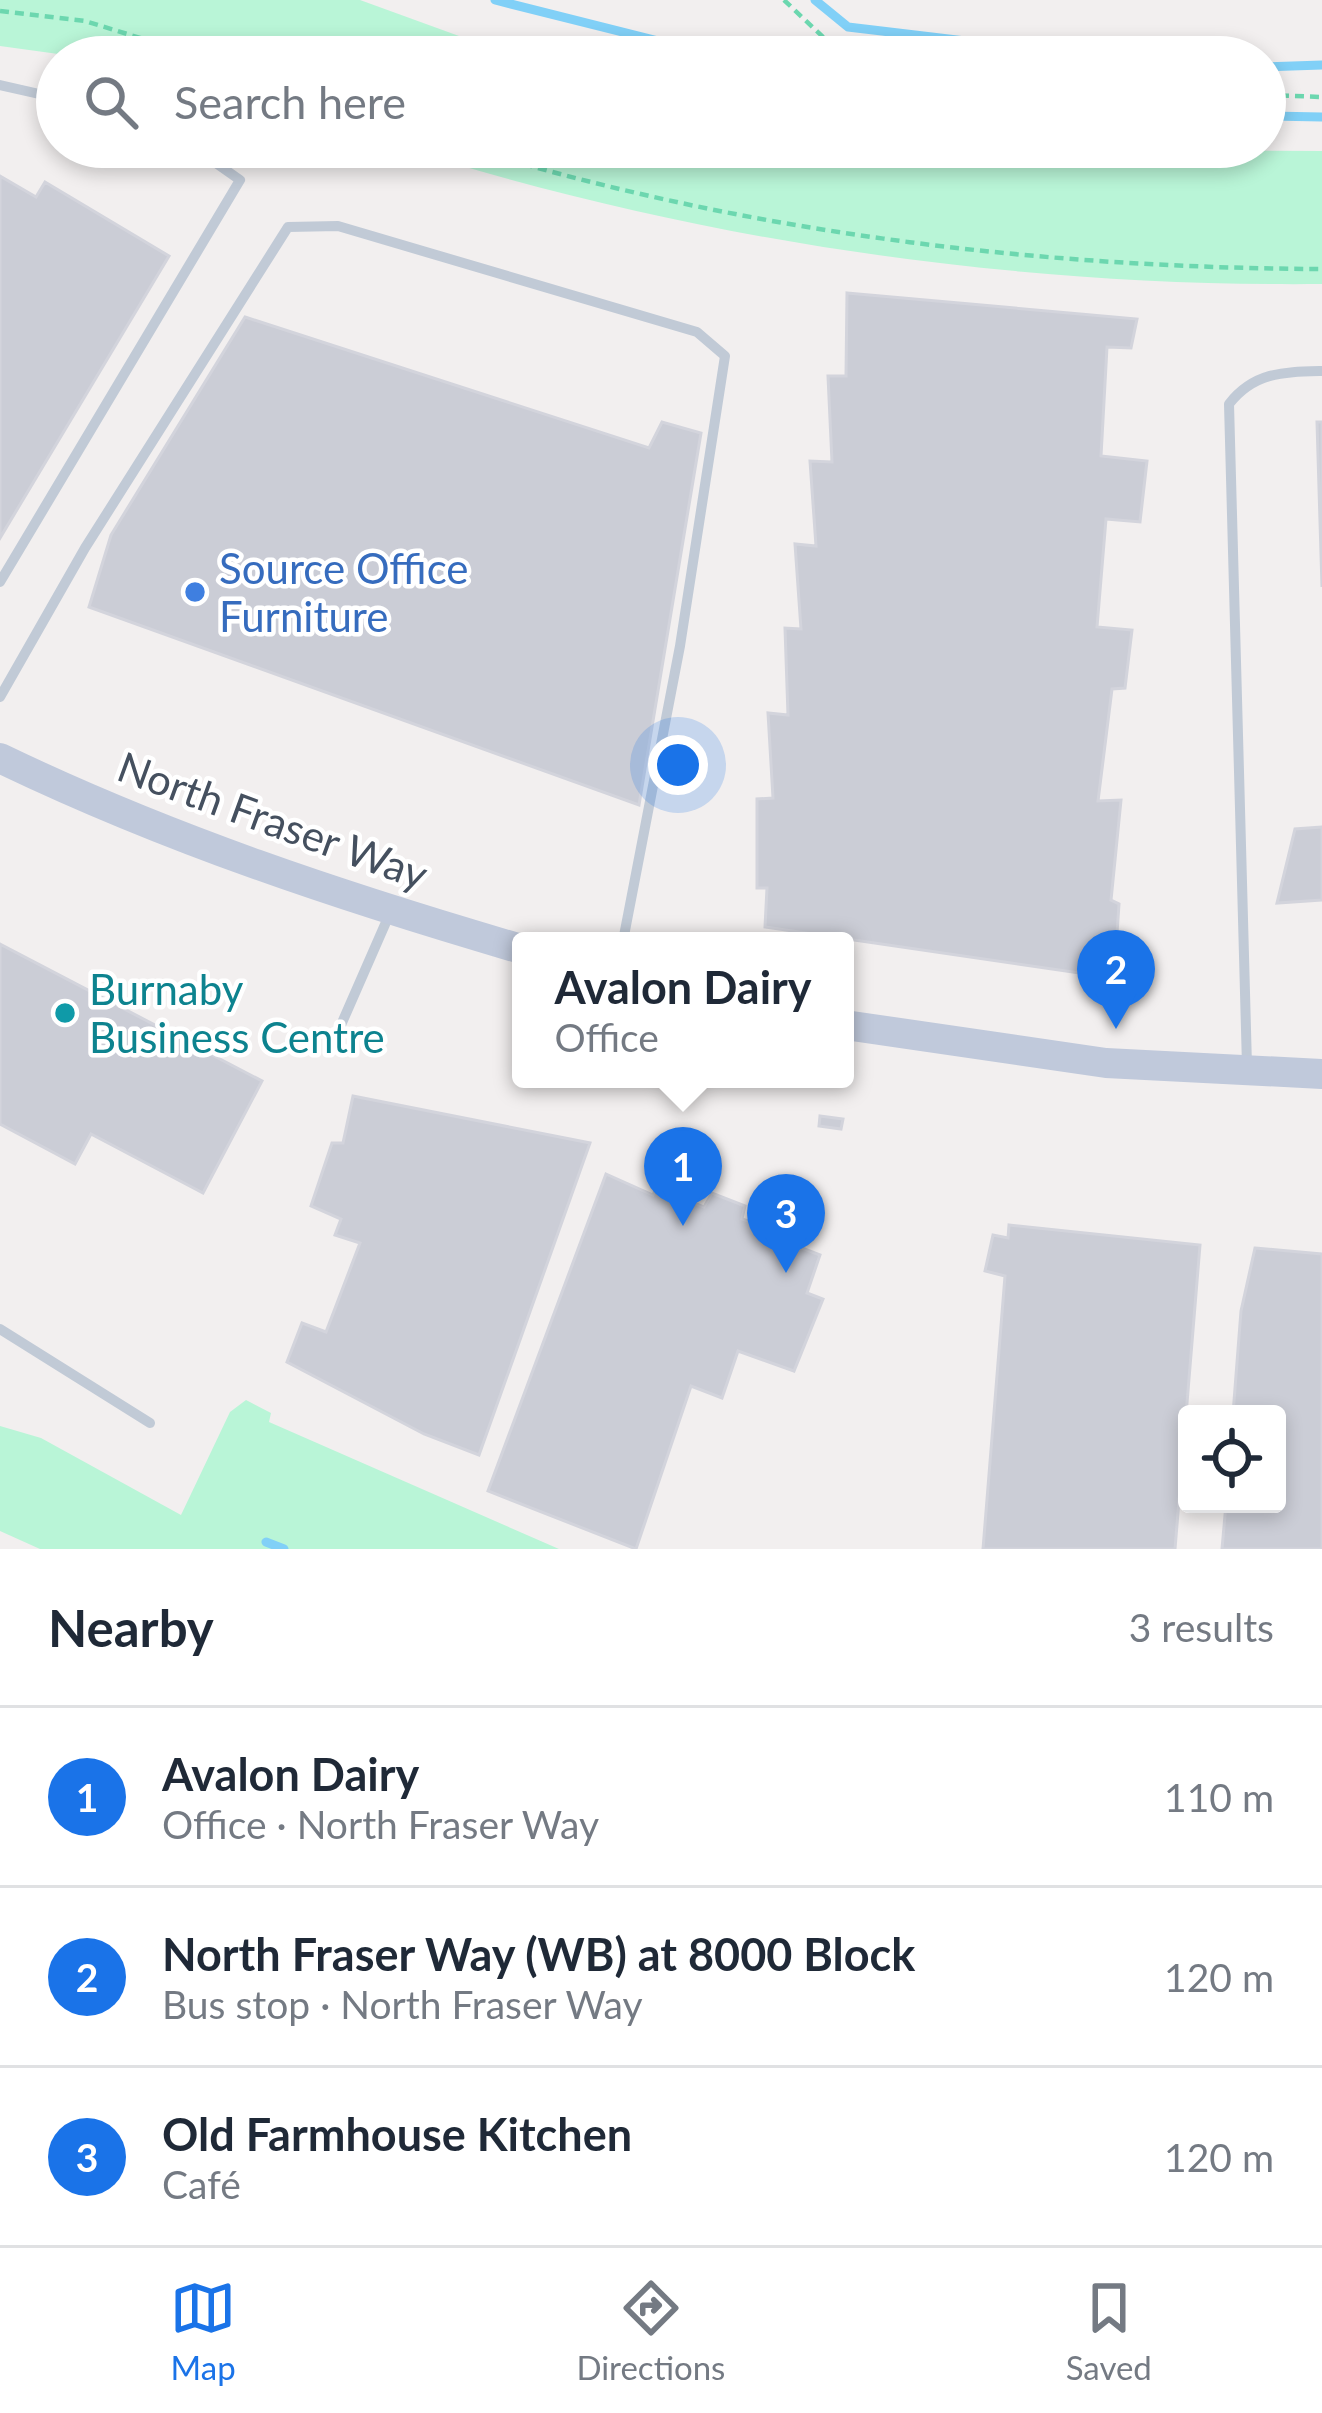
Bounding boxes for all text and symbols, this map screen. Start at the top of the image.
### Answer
search box [36,36,1286,168]
icon: search [78,69,144,135]
text: Search here [174,75,406,129]
place label: Source Office Furniture [219,543,469,641]
marker: Source Office Furniture [182,579,208,605]
your location [648,735,708,795]
street label: North Fraser Way [111,741,435,899]
pin: 2 [1077,930,1155,1029]
popup [512,932,854,1088]
text: Avalon Dairy [554,960,812,1014]
place label: Burnaby Business Centre [89,964,385,1062]
marker: Burnaby Business Centre [52,1000,78,1026]
text: Office [554,1014,659,1060]
pin: 1 [644,1127,722,1226]
pin: 3 [747,1174,825,1273]
map controls [1178,1405,1286,1513]
button: locate [1178,1405,1286,1513]
text: Nearby [48,1597,214,1658]
text: 3 results [1129,1604,1274,1650]
text: Avalon Dairy [162,1747,419,1801]
text: 1 [76,1774,98,1820]
text: 110 m [1164,1774,1274,1820]
text: Office · North Fraser Way [162,1801,599,1847]
text: North Fraser Way (WB) at 8000 Block [162,1927,915,1981]
text: 2 [76,1954,98,2000]
text: 120 m [1164,1954,1274,2000]
text: Bus stop · North Fraser Way [162,1981,643,2027]
text: Old Farmhouse Kitchen [162,2107,632,2161]
text: 3 [76,2134,98,2180]
text: 120 m [1164,2134,1274,2180]
text: Café [162,2161,241,2207]
tab: Map [170,2275,236,2387]
tab: Directions [576,2275,725,2387]
tab: Saved [1066,2275,1152,2387]

